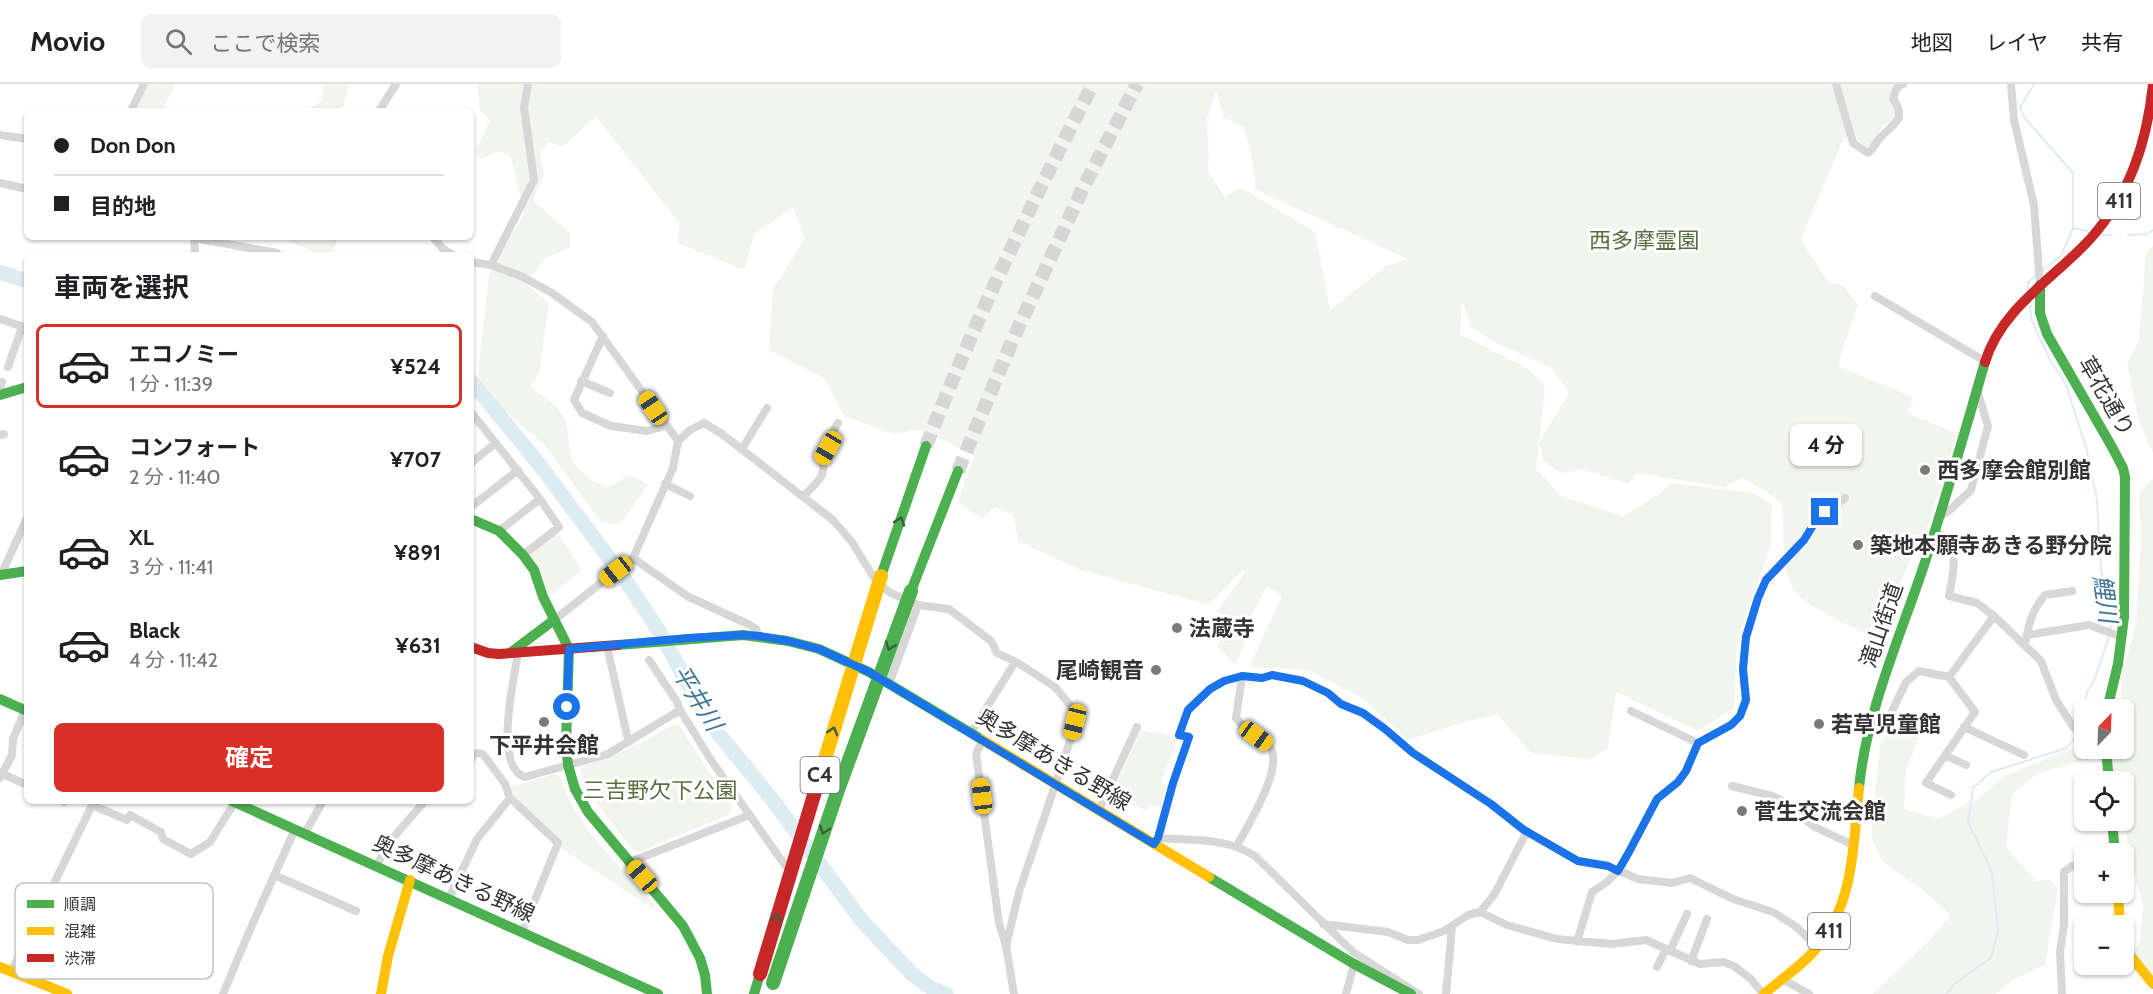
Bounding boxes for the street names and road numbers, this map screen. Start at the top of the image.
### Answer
road number: 411 [2098,183,2140,219]
street label: 草花通り [2073,351,2140,441]
street label: 滝山街道 [1854,579,1909,671]
street label: 奥多摩あきる野線 [972,703,1136,816]
road number: C4 [800,757,840,793]
street label: 奥多摩あきる野線 [369,829,539,928]
road number: 411 [1808,913,1850,949]

